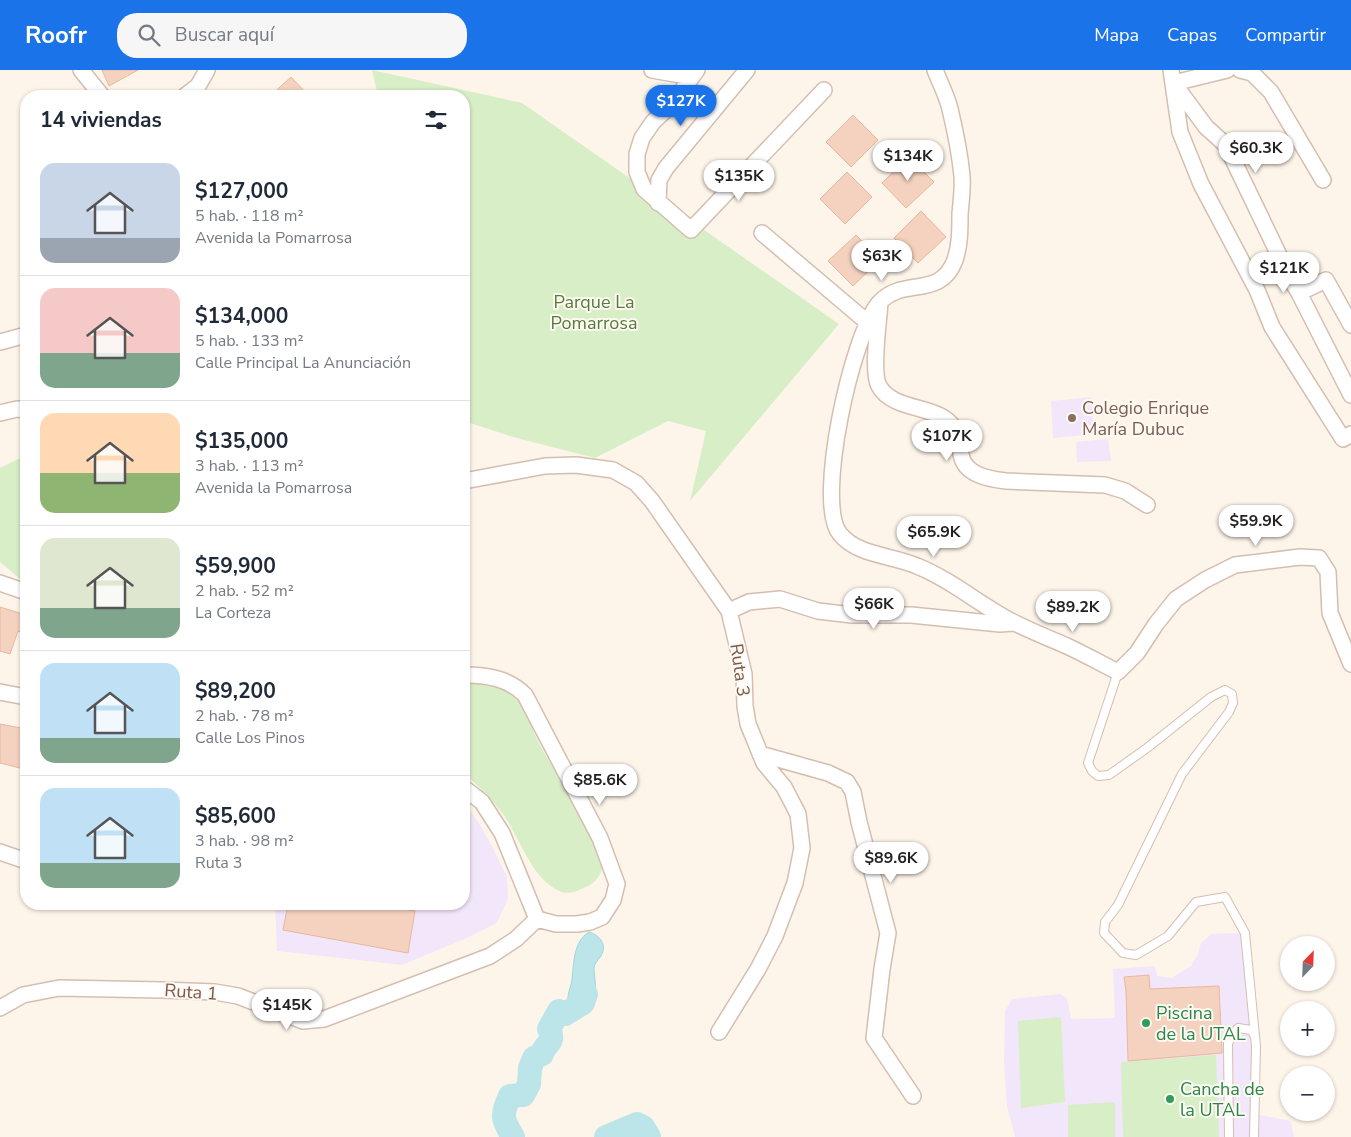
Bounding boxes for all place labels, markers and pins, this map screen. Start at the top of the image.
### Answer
pin: $127K [646,85,716,127]
pin: $60.3K [1215,132,1297,174]
pin: $134K [873,140,943,182]
pin: $135K [704,160,774,202]
pin: $63K [852,240,912,282]
pin: $121K [1249,252,1319,294]
place label: Colegio Enrique María Dubuc [1082,396,1209,441]
marker: Colegio Enrique María Dubuc [1066,412,1078,424]
pin: $107K [912,420,982,462]
pin: $59.9K [1215,504,1297,547]
pin: $65.9K [893,516,975,558]
pin: $66K [844,588,904,630]
pin: $89.2K [1032,590,1114,633]
pin: $85.6K [559,764,641,806]
pin: $89.6K [850,842,932,884]
pin: $145K [252,988,322,1031]
place label: Piscina de la UTAL [1156,1001,1246,1046]
marker: Piscina de la UTAL [1140,1017,1152,1029]
place label: Cancha de la UTAL [1180,1077,1264,1122]
marker: Cancha de la UTAL [1164,1093,1176,1105]

